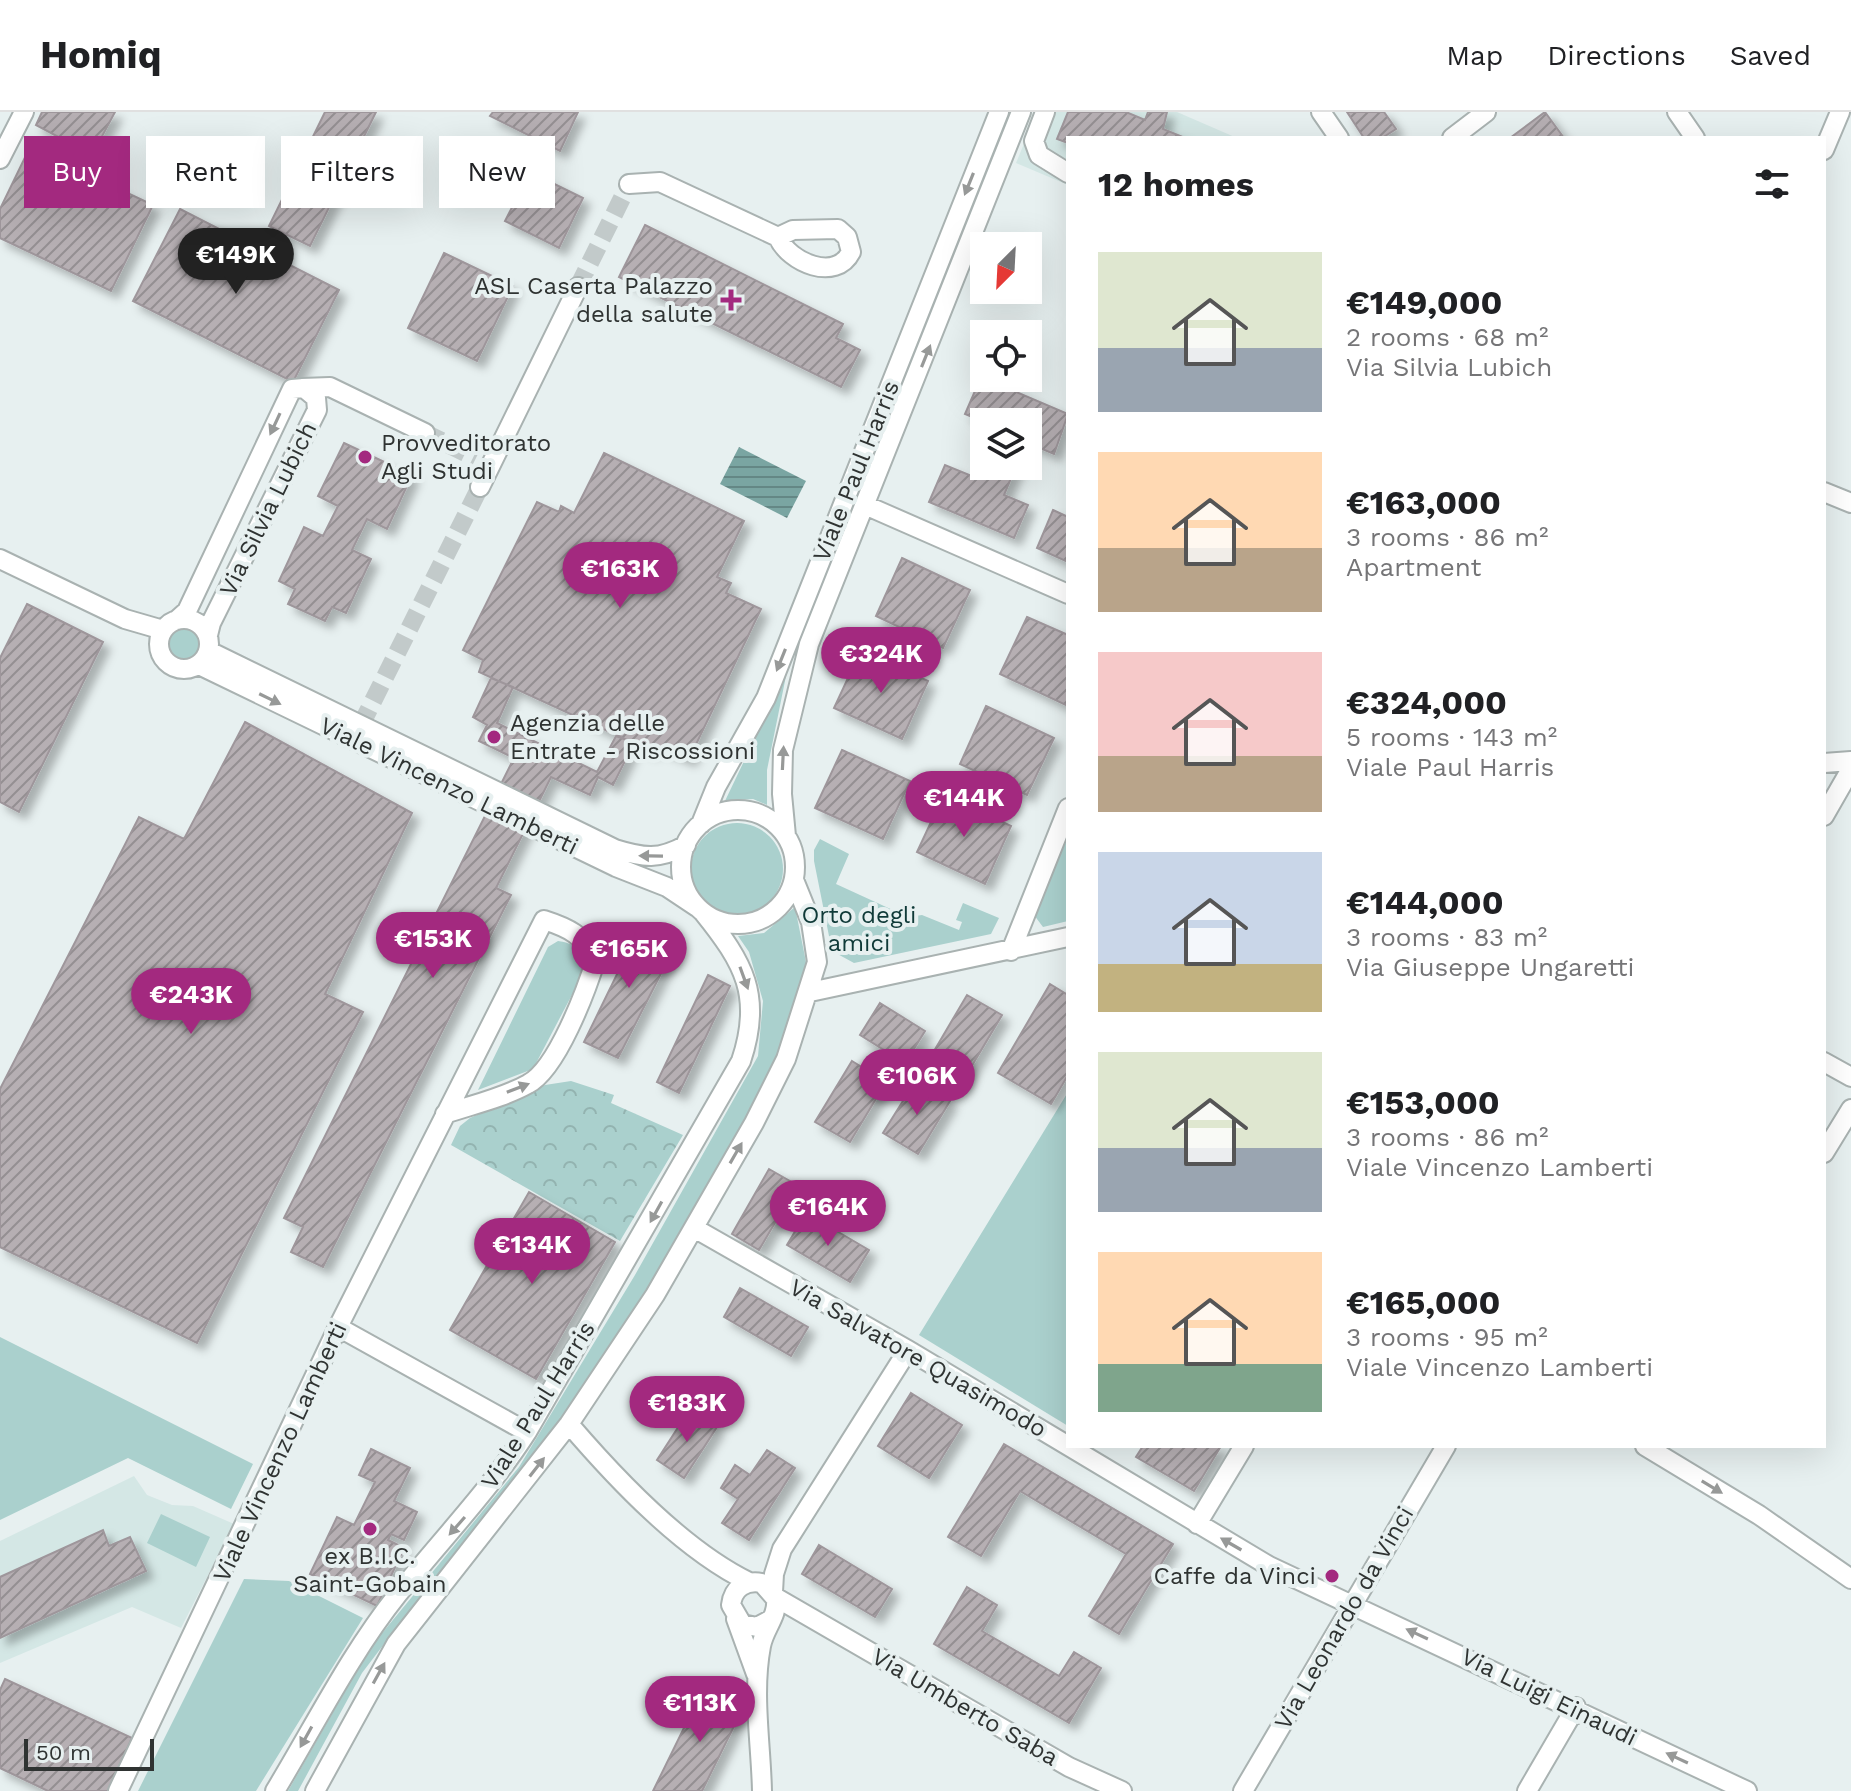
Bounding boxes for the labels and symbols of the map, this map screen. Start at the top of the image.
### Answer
one-way arrow [962,172,975,196]
pin: €149K [180,228,292,296]
north arrow [970,232,1042,304]
place label: ASL Caserta Palazzo della salute [474,272,713,328]
marker: ASL Caserta Palazzo della salute [720,289,742,311]
one-way arrow [920,344,933,368]
street label: Viale Paul Harris [807,377,905,565]
one-way arrow [268,413,282,436]
street label: Via Silvia Lubich [214,417,322,601]
place label: Provveditorato Agli Studi [381,429,551,485]
marker: Provveditorato Agli Studi [356,448,374,466]
pin: €163K [564,542,676,610]
pin: €324K [825,627,937,695]
one-way arrow [775,648,788,672]
one-way arrow [258,692,281,706]
place label: Agenzia delle Entrate - Riscossioni [510,709,755,765]
street label: Viale Vincenzo Lamberti [315,711,583,861]
marker: Agenzia delle Entrate - Riscossioni [485,728,503,746]
one-way arrow [777,745,790,770]
pin: €144K [908,771,1020,839]
one-way arrow [638,850,663,862]
park label: Orto degli amici [802,901,916,957]
pin: €153K [377,912,489,980]
pin: €165K [573,922,685,990]
one-way arrow [738,966,751,990]
pin: €243K [135,968,247,1036]
pin: €106K [861,1049,973,1117]
one-way arrow [506,1081,530,1094]
one-way arrow [730,1142,743,1165]
pin: €164K [772,1180,884,1248]
one-way arrow [649,1201,663,1223]
pin: €134K [476,1218,588,1286]
street label: Via Salvatore Quasimodo [785,1273,1051,1443]
street label: Viale Paul Harris [475,1316,601,1494]
street label: Viale Vincenzo Lamberti [207,1318,353,1586]
pin: €183K [631,1376,743,1444]
one-way arrow [528,1456,544,1477]
one-way arrow [1701,1479,1723,1493]
street label: Via Leonardo da Vinci [1269,1501,1419,1735]
one-way arrow [449,1515,466,1535]
marker: ex B.I.C. Saint-Gobain [361,1520,379,1538]
one-way arrow [1220,1537,1243,1551]
place label: ex B.I.C. Saint-Gobain [293,1542,447,1598]
place label: Caffe da Vinci [1153,1562,1316,1590]
marker: Caffe da Vinci [1323,1567,1341,1585]
one-way arrow [1405,1627,1429,1641]
street label: Via Umberto Saba [867,1642,1063,1772]
street label: Via Luigi Einaudi [1457,1642,1641,1752]
one-way arrow [373,1662,386,1685]
pin: €113K [644,1676,756,1744]
one-way arrow [299,1726,313,1748]
scale bar [24,1735,154,1771]
one-way arrow [1665,1751,1689,1765]

